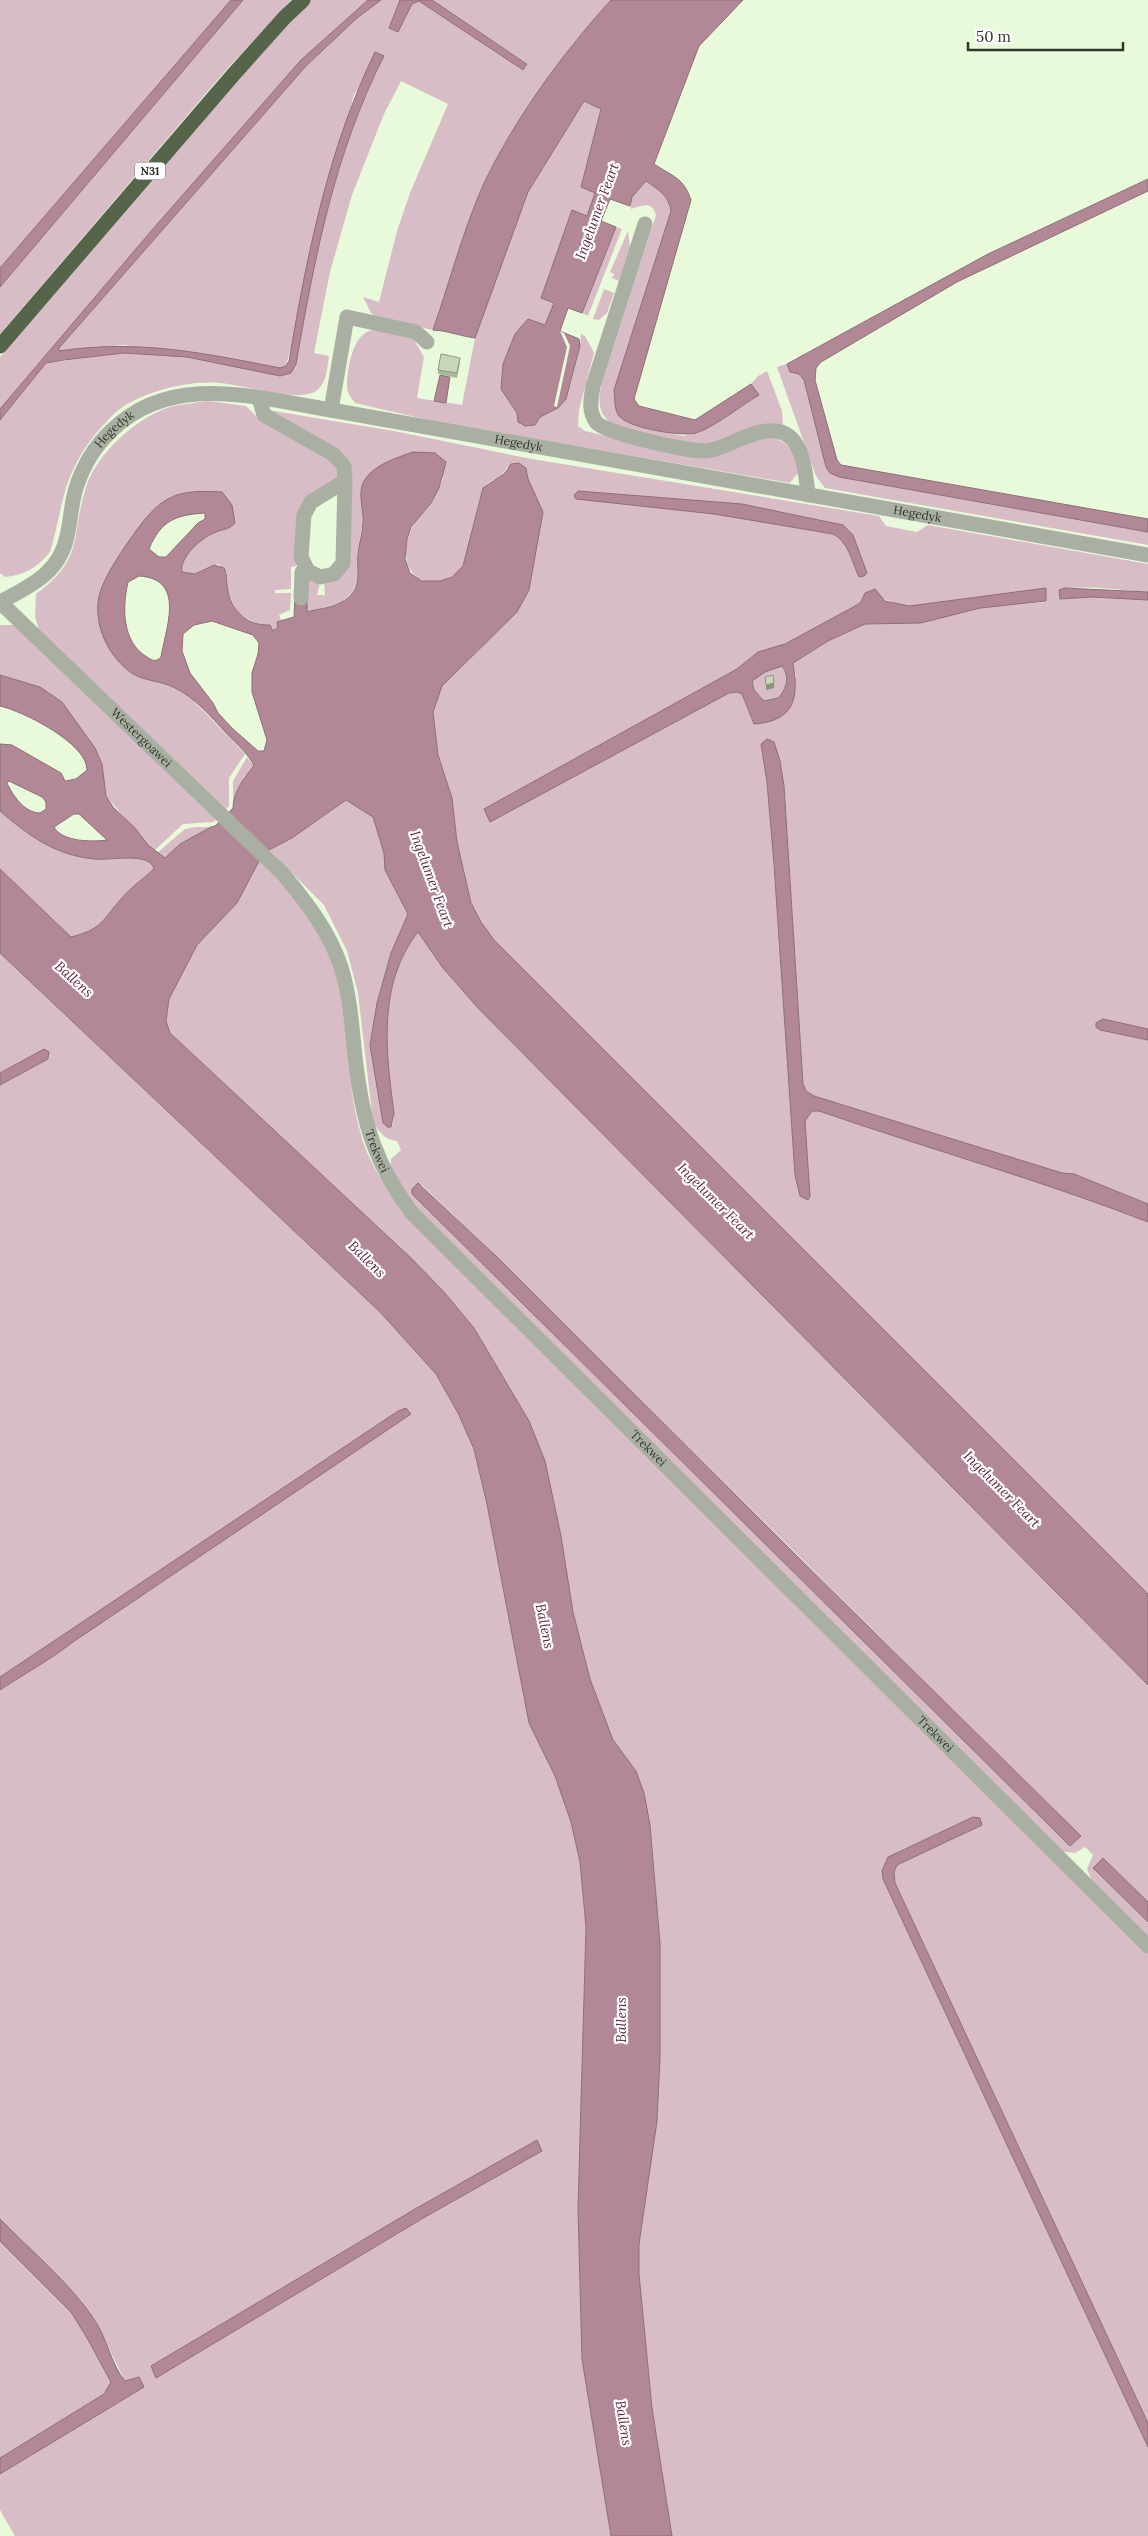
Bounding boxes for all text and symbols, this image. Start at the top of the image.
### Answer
scale bar [968,20,1123,52]
text: 50 m [976,27,1011,46]
water label: Ingelumer Feart [571,159,623,262]
road number: N31 [135,162,165,180]
street label: Hegedyk [91,407,137,451]
street label: Hegedyk [493,431,544,455]
street label: Hegedyk [892,502,943,525]
street label: Westergoawei [108,705,175,770]
water label: Ingelumer Feart [406,828,458,931]
water label: Ballens [51,957,97,1001]
street label: Trekwei [362,1128,393,1175]
water label: Ingelumer Feart [674,1159,759,1244]
water label: Ballens [344,1237,390,1281]
street label: Trekwei [627,1427,670,1469]
water label: Ingelumer Feart [960,1447,1045,1532]
water label: Ballens [531,1602,559,1650]
street label: Trekwei [914,1713,957,1755]
water label: Ballens [612,1997,630,2043]
water label: Ballens [612,2399,636,2447]

